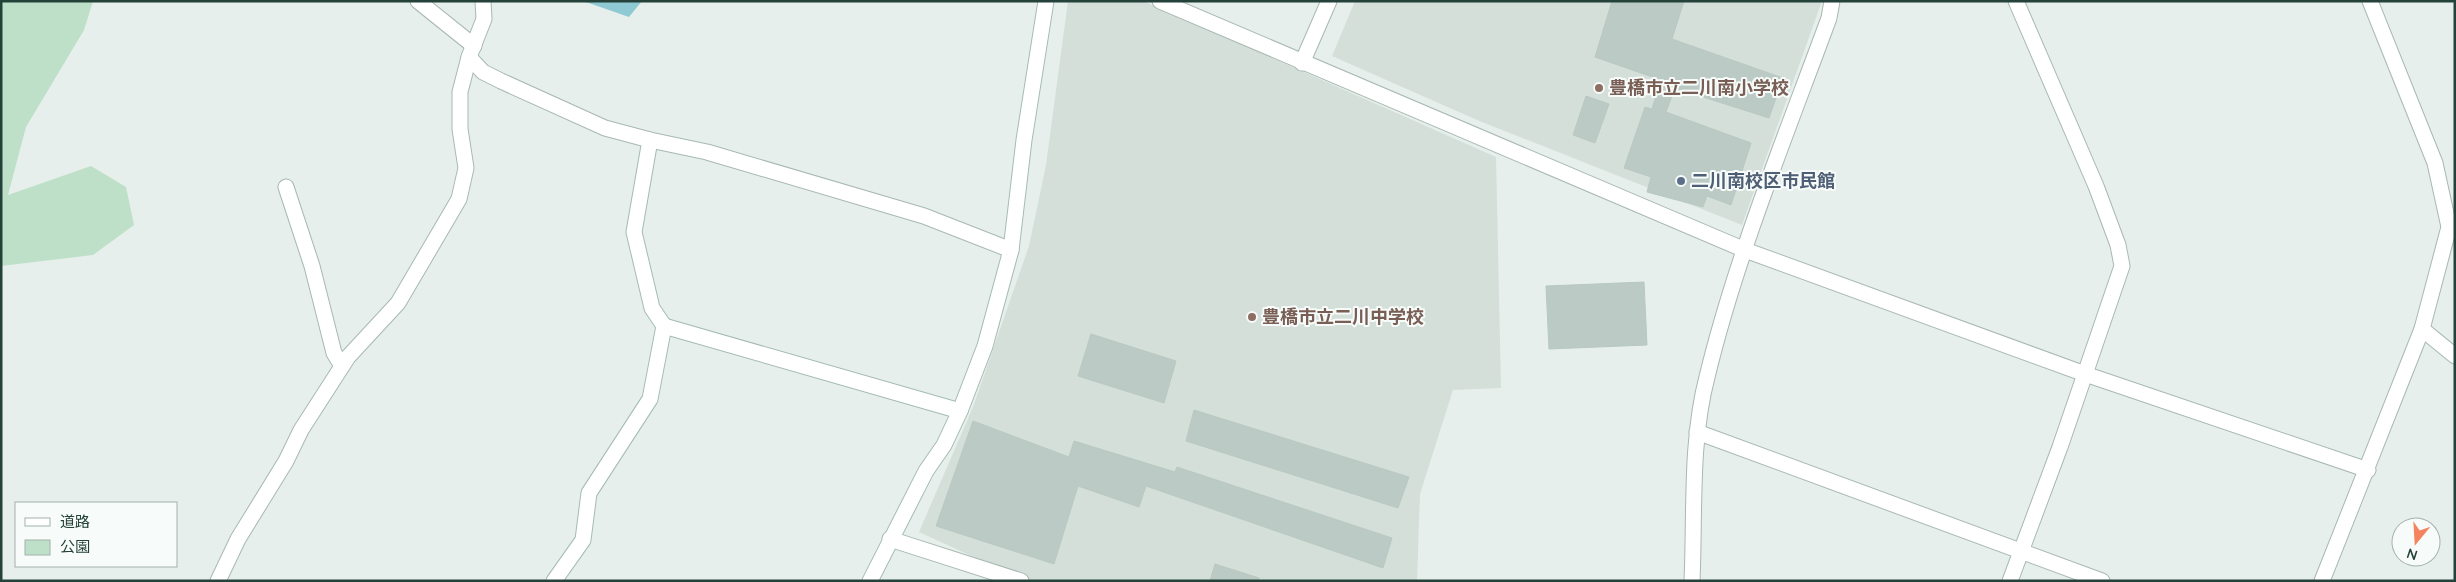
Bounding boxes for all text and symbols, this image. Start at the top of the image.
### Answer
place label: 豊橋市立二川南小学校 [1609,76,1789,99]
marker: 豊橋市立二川南小学校 [1593,82,1605,94]
place label: 二川南校区市民館 [1691,169,1835,192]
marker: 二川南校区市民館 [1675,175,1687,187]
place label: 豊橋市立二川中学校 [1262,305,1424,328]
marker: 豊橋市立二川中学校 [1246,311,1258,323]
legend [15,502,178,567]
text: 道路 [60,512,90,531]
north arrow [2391,517,2441,567]
text: 公園 [60,537,90,556]
text: N [2404,544,2420,565]

